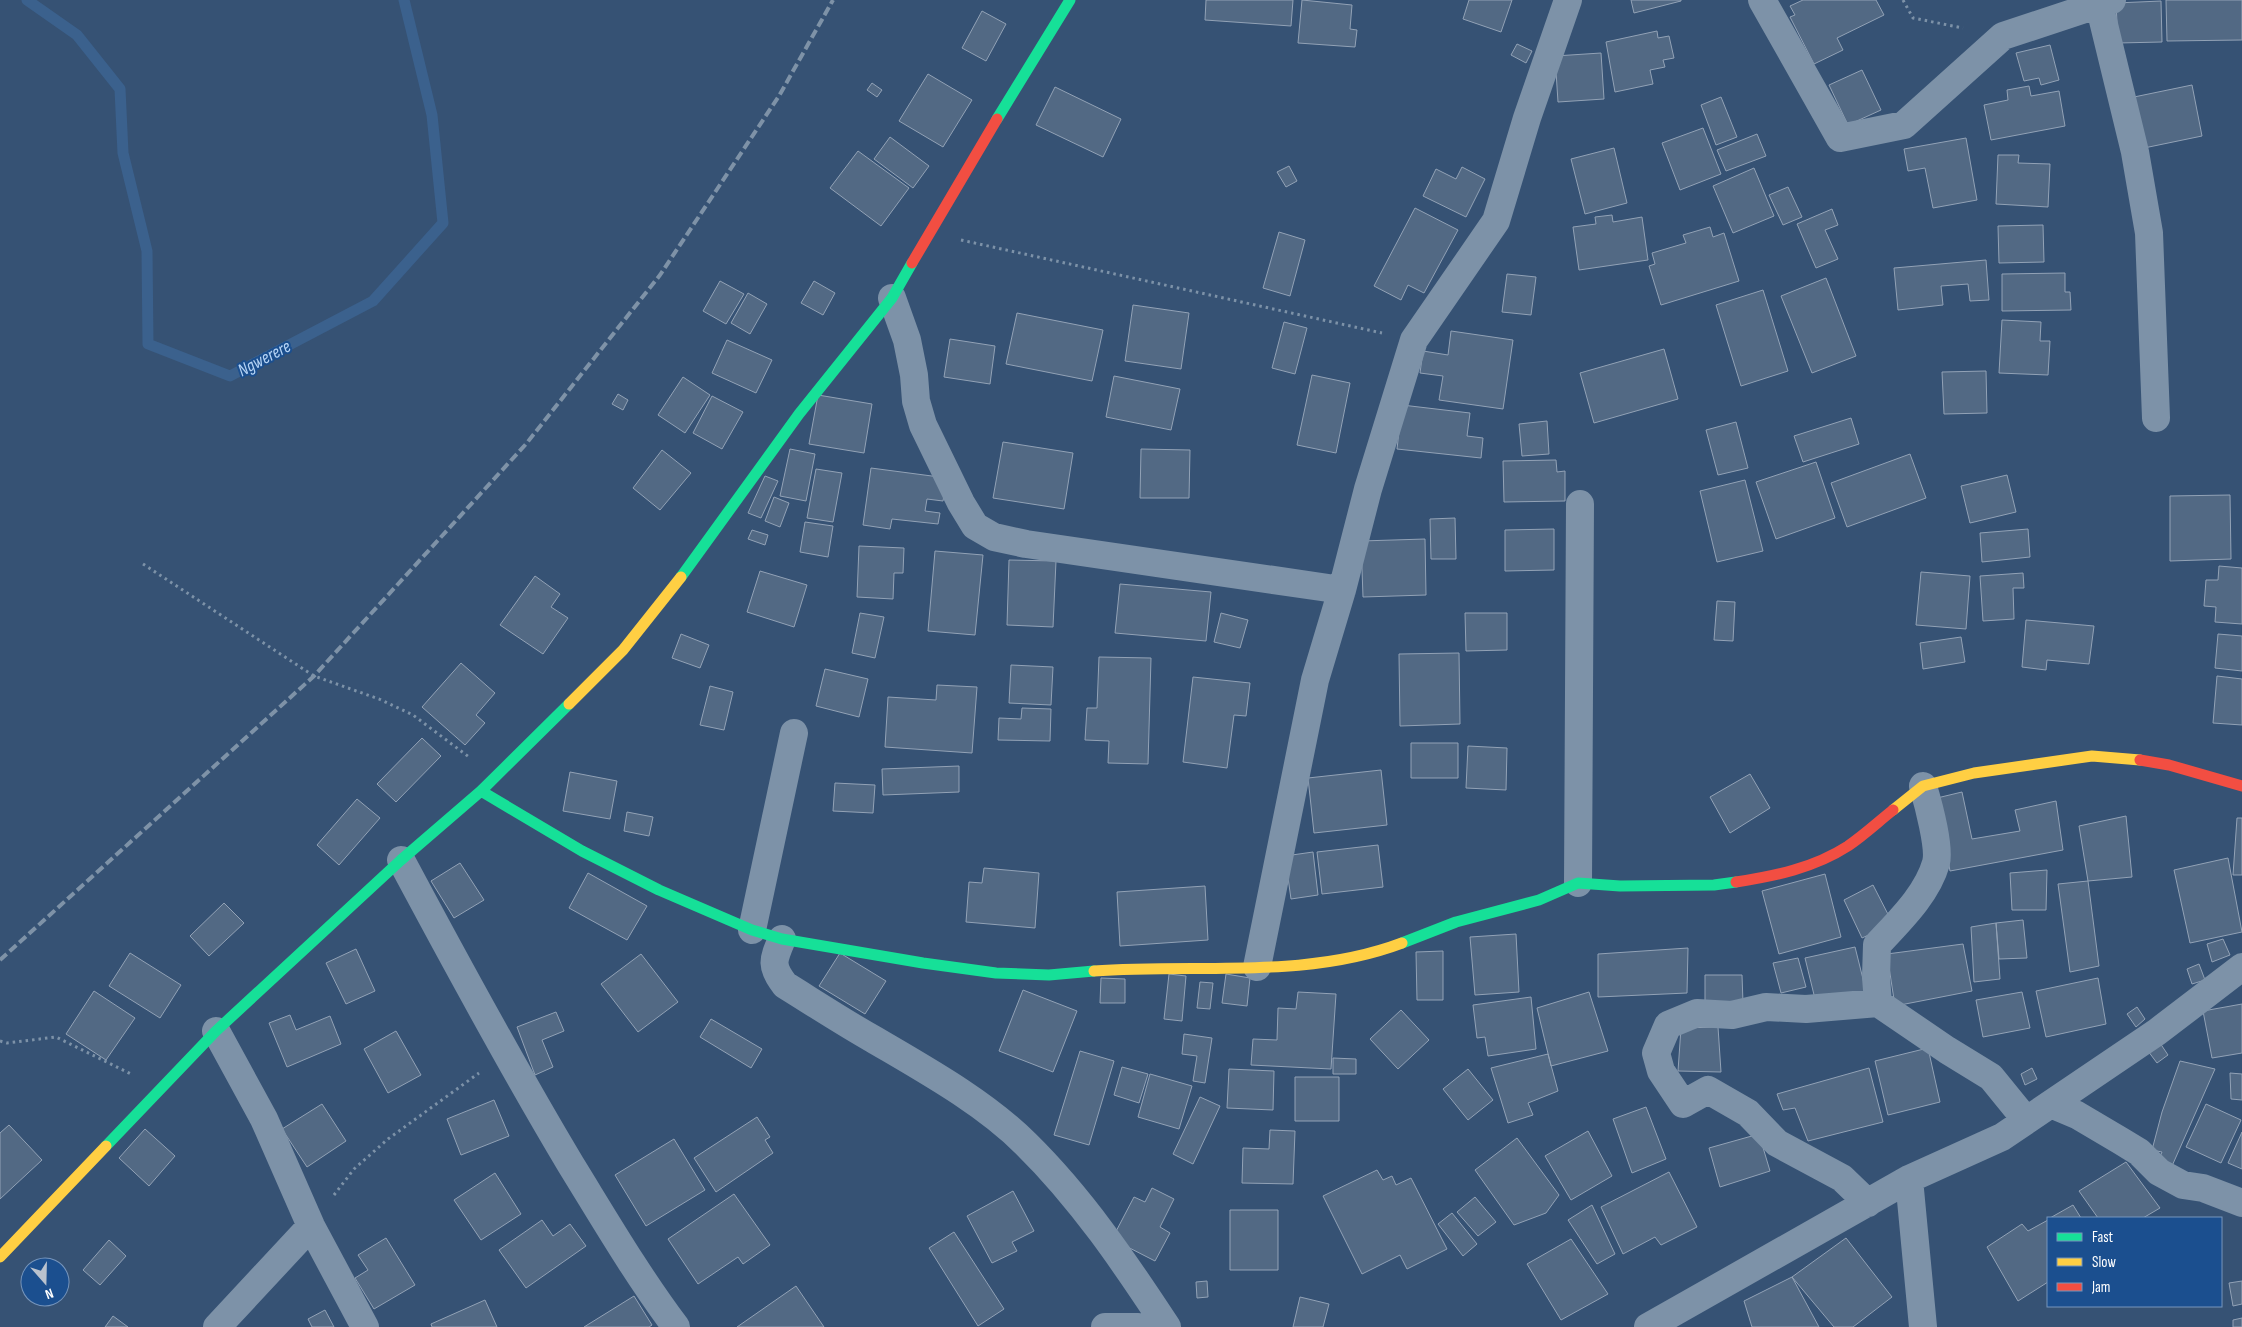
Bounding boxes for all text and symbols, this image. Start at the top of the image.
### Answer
water label: Ngwerere [234,336,294,381]
legend [2047,1217,2222,1307]
text: Fast [2092,1228,2114,1247]
text: Slow [2092,1253,2116,1272]
north arrow [20,1257,70,1307]
text: Jam [2091,1278,2110,1297]
text: N [43,1284,56,1303]

